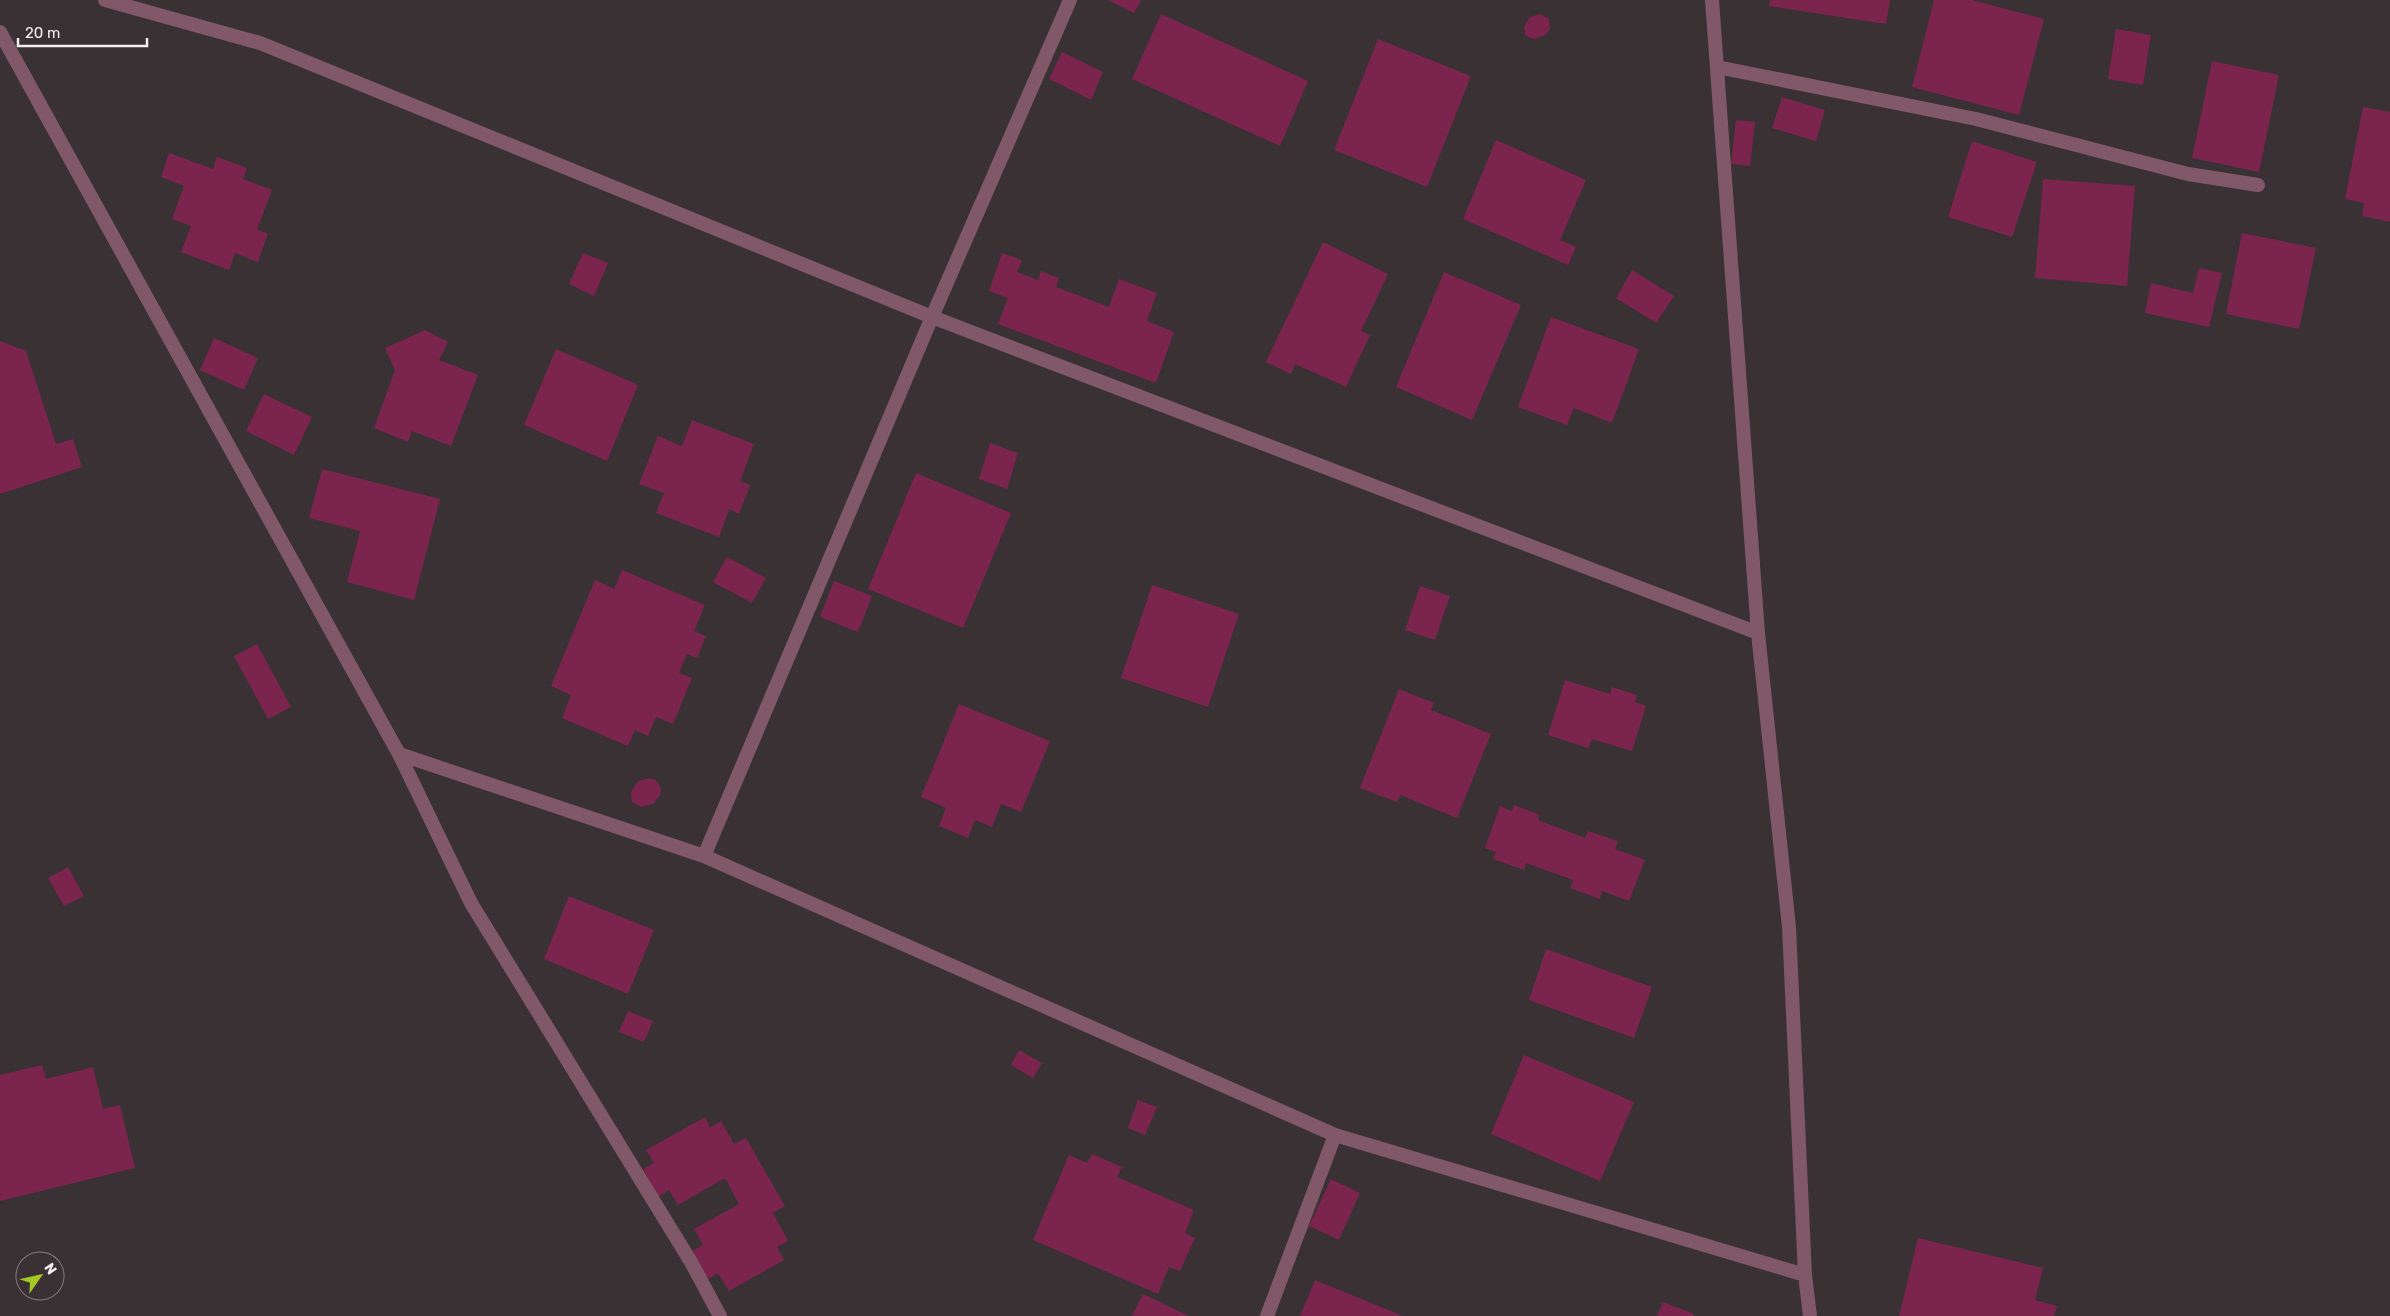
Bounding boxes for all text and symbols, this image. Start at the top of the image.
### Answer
scale bar [18,15,146,47]
text: 20 m [25,24,60,42]
north arrow [15,1251,65,1301]
text: N [40,1260,60,1278]

